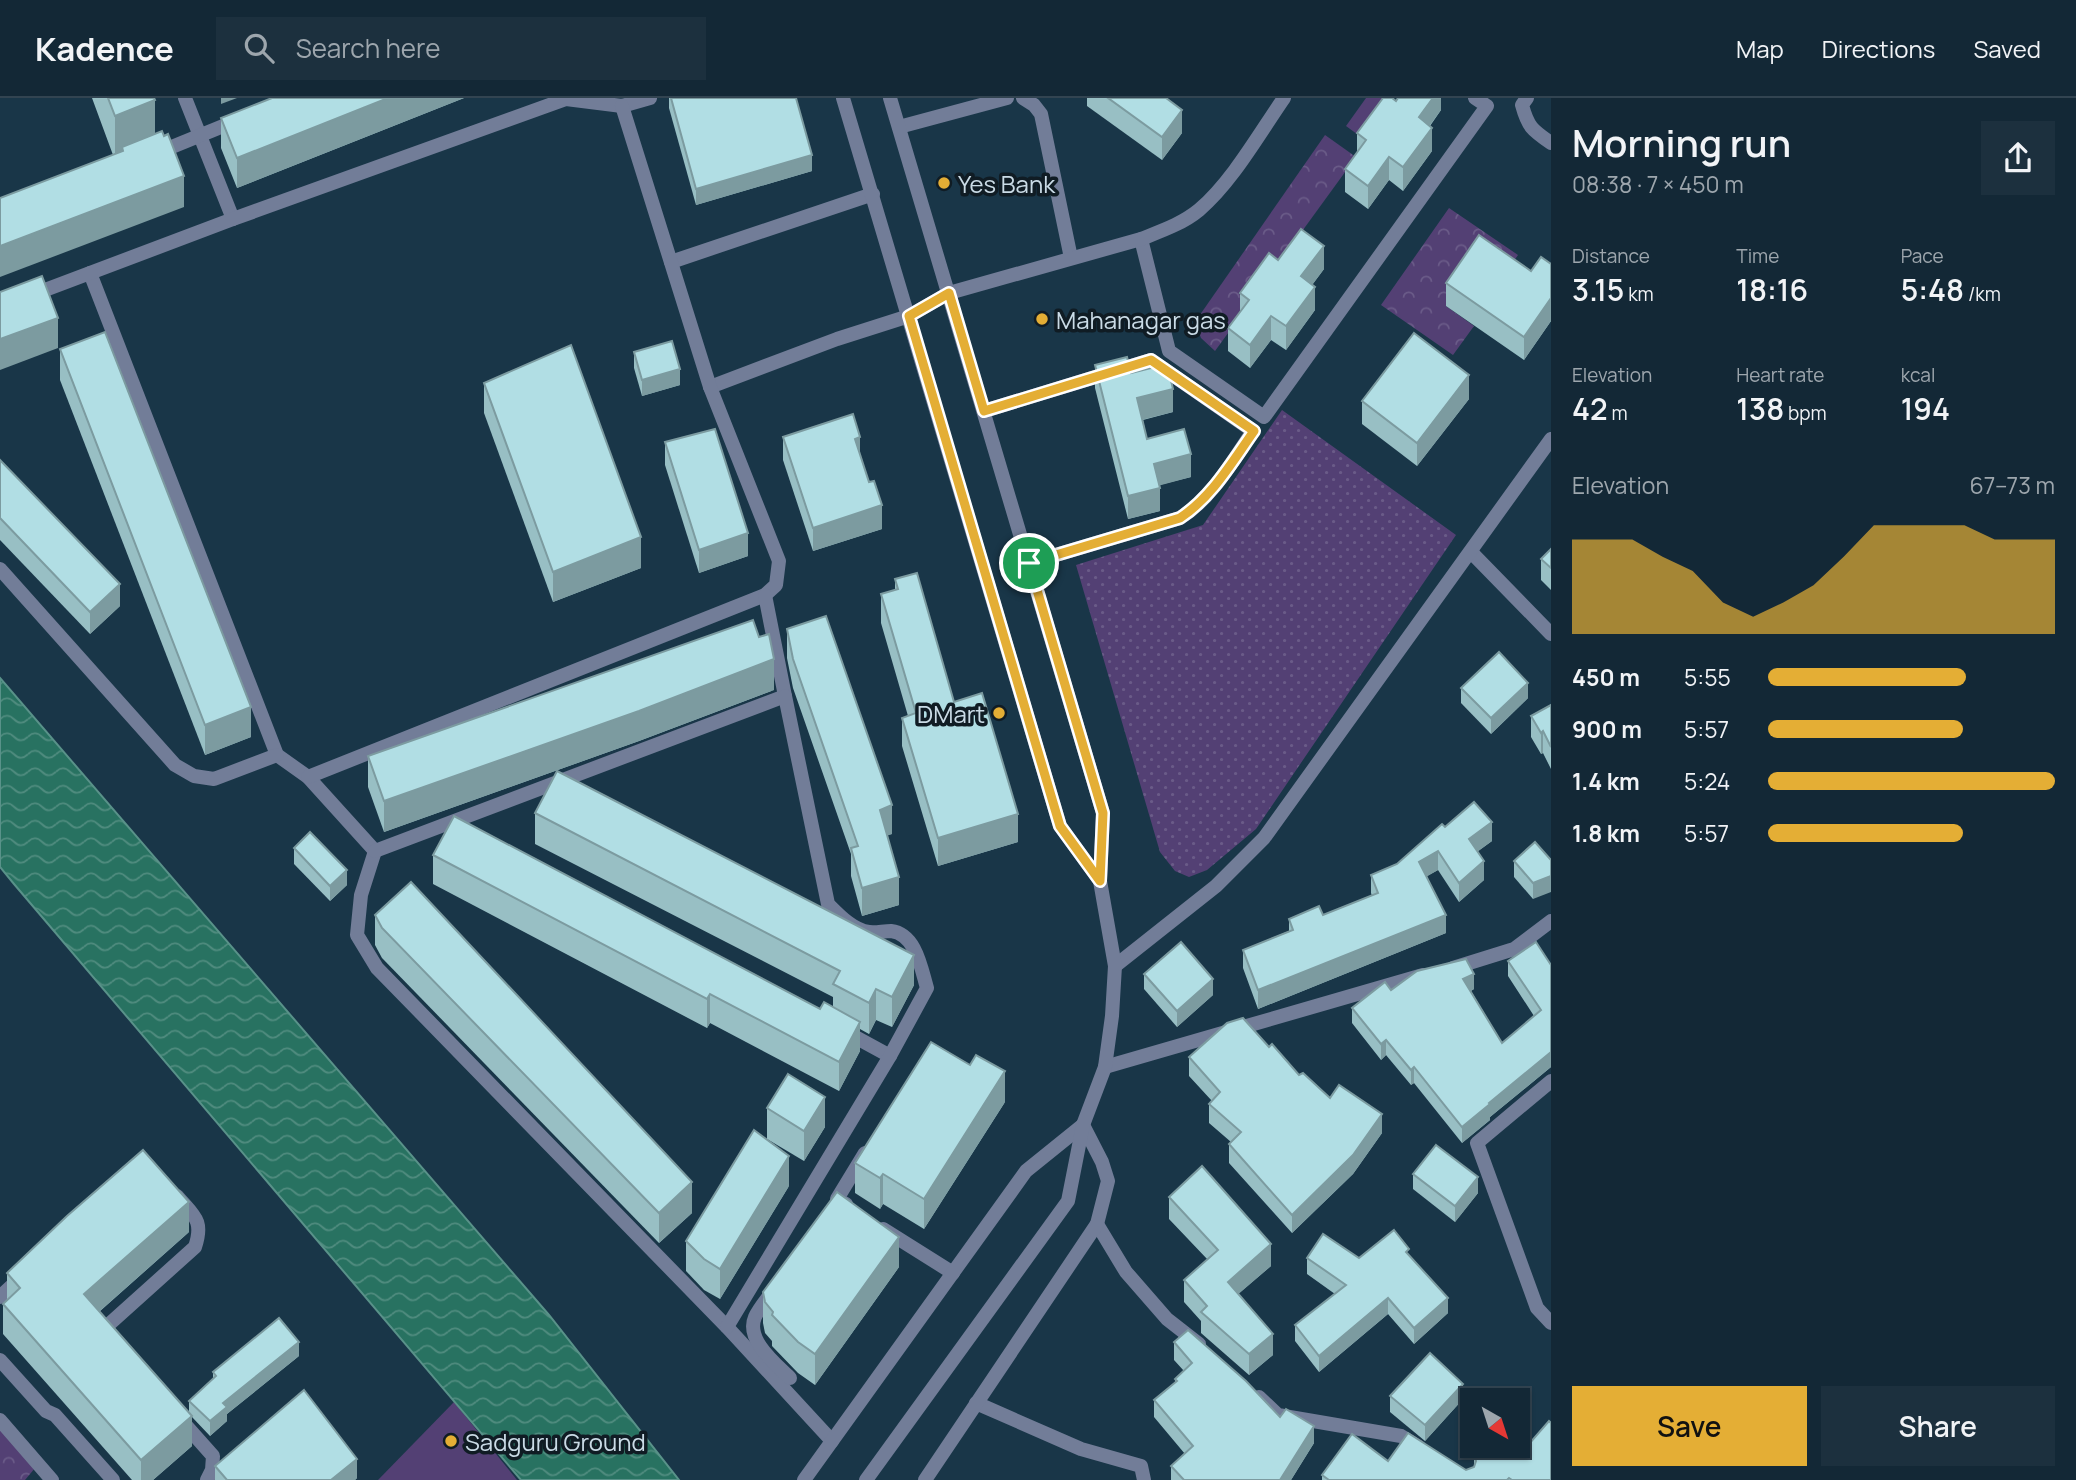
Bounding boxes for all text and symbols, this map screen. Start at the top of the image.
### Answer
search box [216,17,706,80]
text: Kadence [35,26,174,71]
icon: search [240,29,278,67]
text: Search here [296,30,440,66]
text: Map [1736,32,1784,65]
text: Directions [1822,32,1935,65]
text: Saved [1973,32,2041,65]
text: Morning run [1572,116,1791,168]
button: share [1981,121,2055,195]
place label: Yes Bank [958,167,1056,200]
text: 08:38 · 7 × 450 m [1572,168,1744,200]
marker: Yes Bank [936,175,952,191]
text: Distance [1572,243,1650,269]
text: Time [1736,243,1779,269]
text: Pace [1901,243,1944,269]
text: 3.15 [1572,269,1624,310]
text: 18:16 [1736,269,1808,310]
text: 5:48 [1901,269,1964,310]
text: km [1624,281,1654,307]
text: /km [1964,281,2001,307]
place label: Mahanagar gas [1056,303,1226,336]
marker: Mahanagar gas [1034,311,1050,327]
text: Elevation [1572,362,1652,388]
text: Heart rate [1736,362,1824,388]
text: kcal [1901,362,1935,388]
text: 42 [1572,388,1608,429]
text: 138 [1736,388,1784,429]
text: 194 [1901,388,1950,429]
text: m [1608,400,1628,426]
text: bpm [1784,400,1827,426]
text: Elevation [1572,469,1669,501]
text: 67–73 m [1969,469,2055,501]
pin [999,533,1059,593]
icon: arrive [1010,544,1048,582]
text: 450 m [1572,661,1640,693]
text: 5:55 [1684,661,1731,693]
place label: DMart [917,697,985,730]
marker: DMart [991,705,1007,721]
text: 900 m [1572,713,1642,745]
text: 5:57 [1684,713,1729,745]
text: 1.4 km [1572,765,1640,797]
text: 5:24 [1684,765,1730,797]
text: 1.8 km [1572,817,1640,849]
text: 5:57 [1684,817,1729,849]
button: Save [1572,1386,1807,1466]
button: Share [1821,1386,2055,1466]
north arrow [1460,1388,1530,1458]
map controls [1460,1388,1530,1458]
place label: Sadguru Ground [465,1425,646,1458]
marker: Sadguru Ground [443,1433,459,1449]

